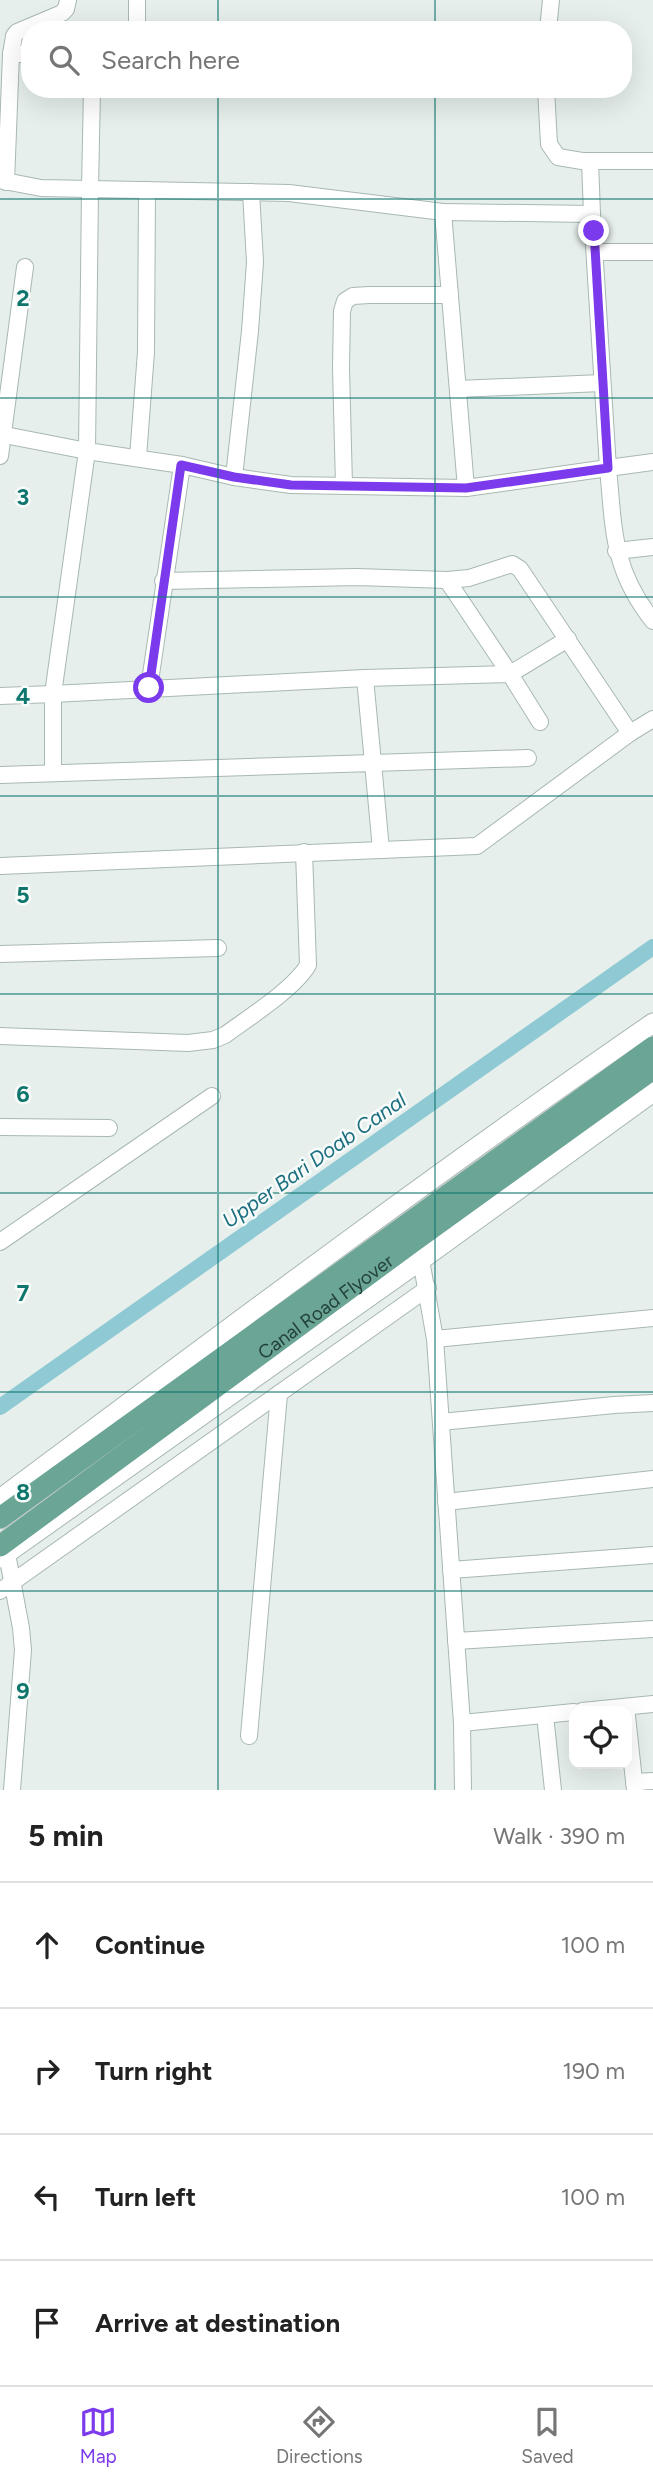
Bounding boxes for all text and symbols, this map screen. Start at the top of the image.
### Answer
search box [21,21,632,98]
icon: search [45,41,83,79]
text: Search here [101,44,240,76]
route end [578,215,609,246]
text: 2 [16,284,30,312]
text: 3 [17,483,29,511]
route start [133,672,164,703]
text: 4 [16,682,30,710]
text: 5 [16,881,30,909]
text: 6 [16,1080,30,1108]
water label: Upper Bari Doab Canal [217,1087,411,1233]
street label: Canal Road Flyover [253,1249,398,1364]
text: 7 [17,1279,30,1307]
text: 8 [16,1478,30,1506]
text: 9 [16,1677,30,1705]
map controls [569,1706,632,1769]
button: locate [569,1706,632,1769]
text: 5 min [28,1817,104,1854]
text: Walk · 390 m [493,1822,625,1850]
icon: ahead [28,1926,66,1964]
text: Continue [95,1929,205,1961]
text: 100 m [561,1931,625,1959]
icon: right [28,2052,66,2090]
text: Turn right [95,2055,212,2087]
text: 190 m [562,2057,625,2085]
icon: left [28,2178,66,2216]
text: Turn left [95,2181,196,2213]
text: 100 m [561,2183,625,2211]
icon: arrive [28,2304,66,2342]
text: Arrive at destination [95,2307,340,2339]
tab: Map [79,2403,117,2468]
tab: Directions [276,2403,363,2468]
tab: Saved [521,2403,574,2468]

